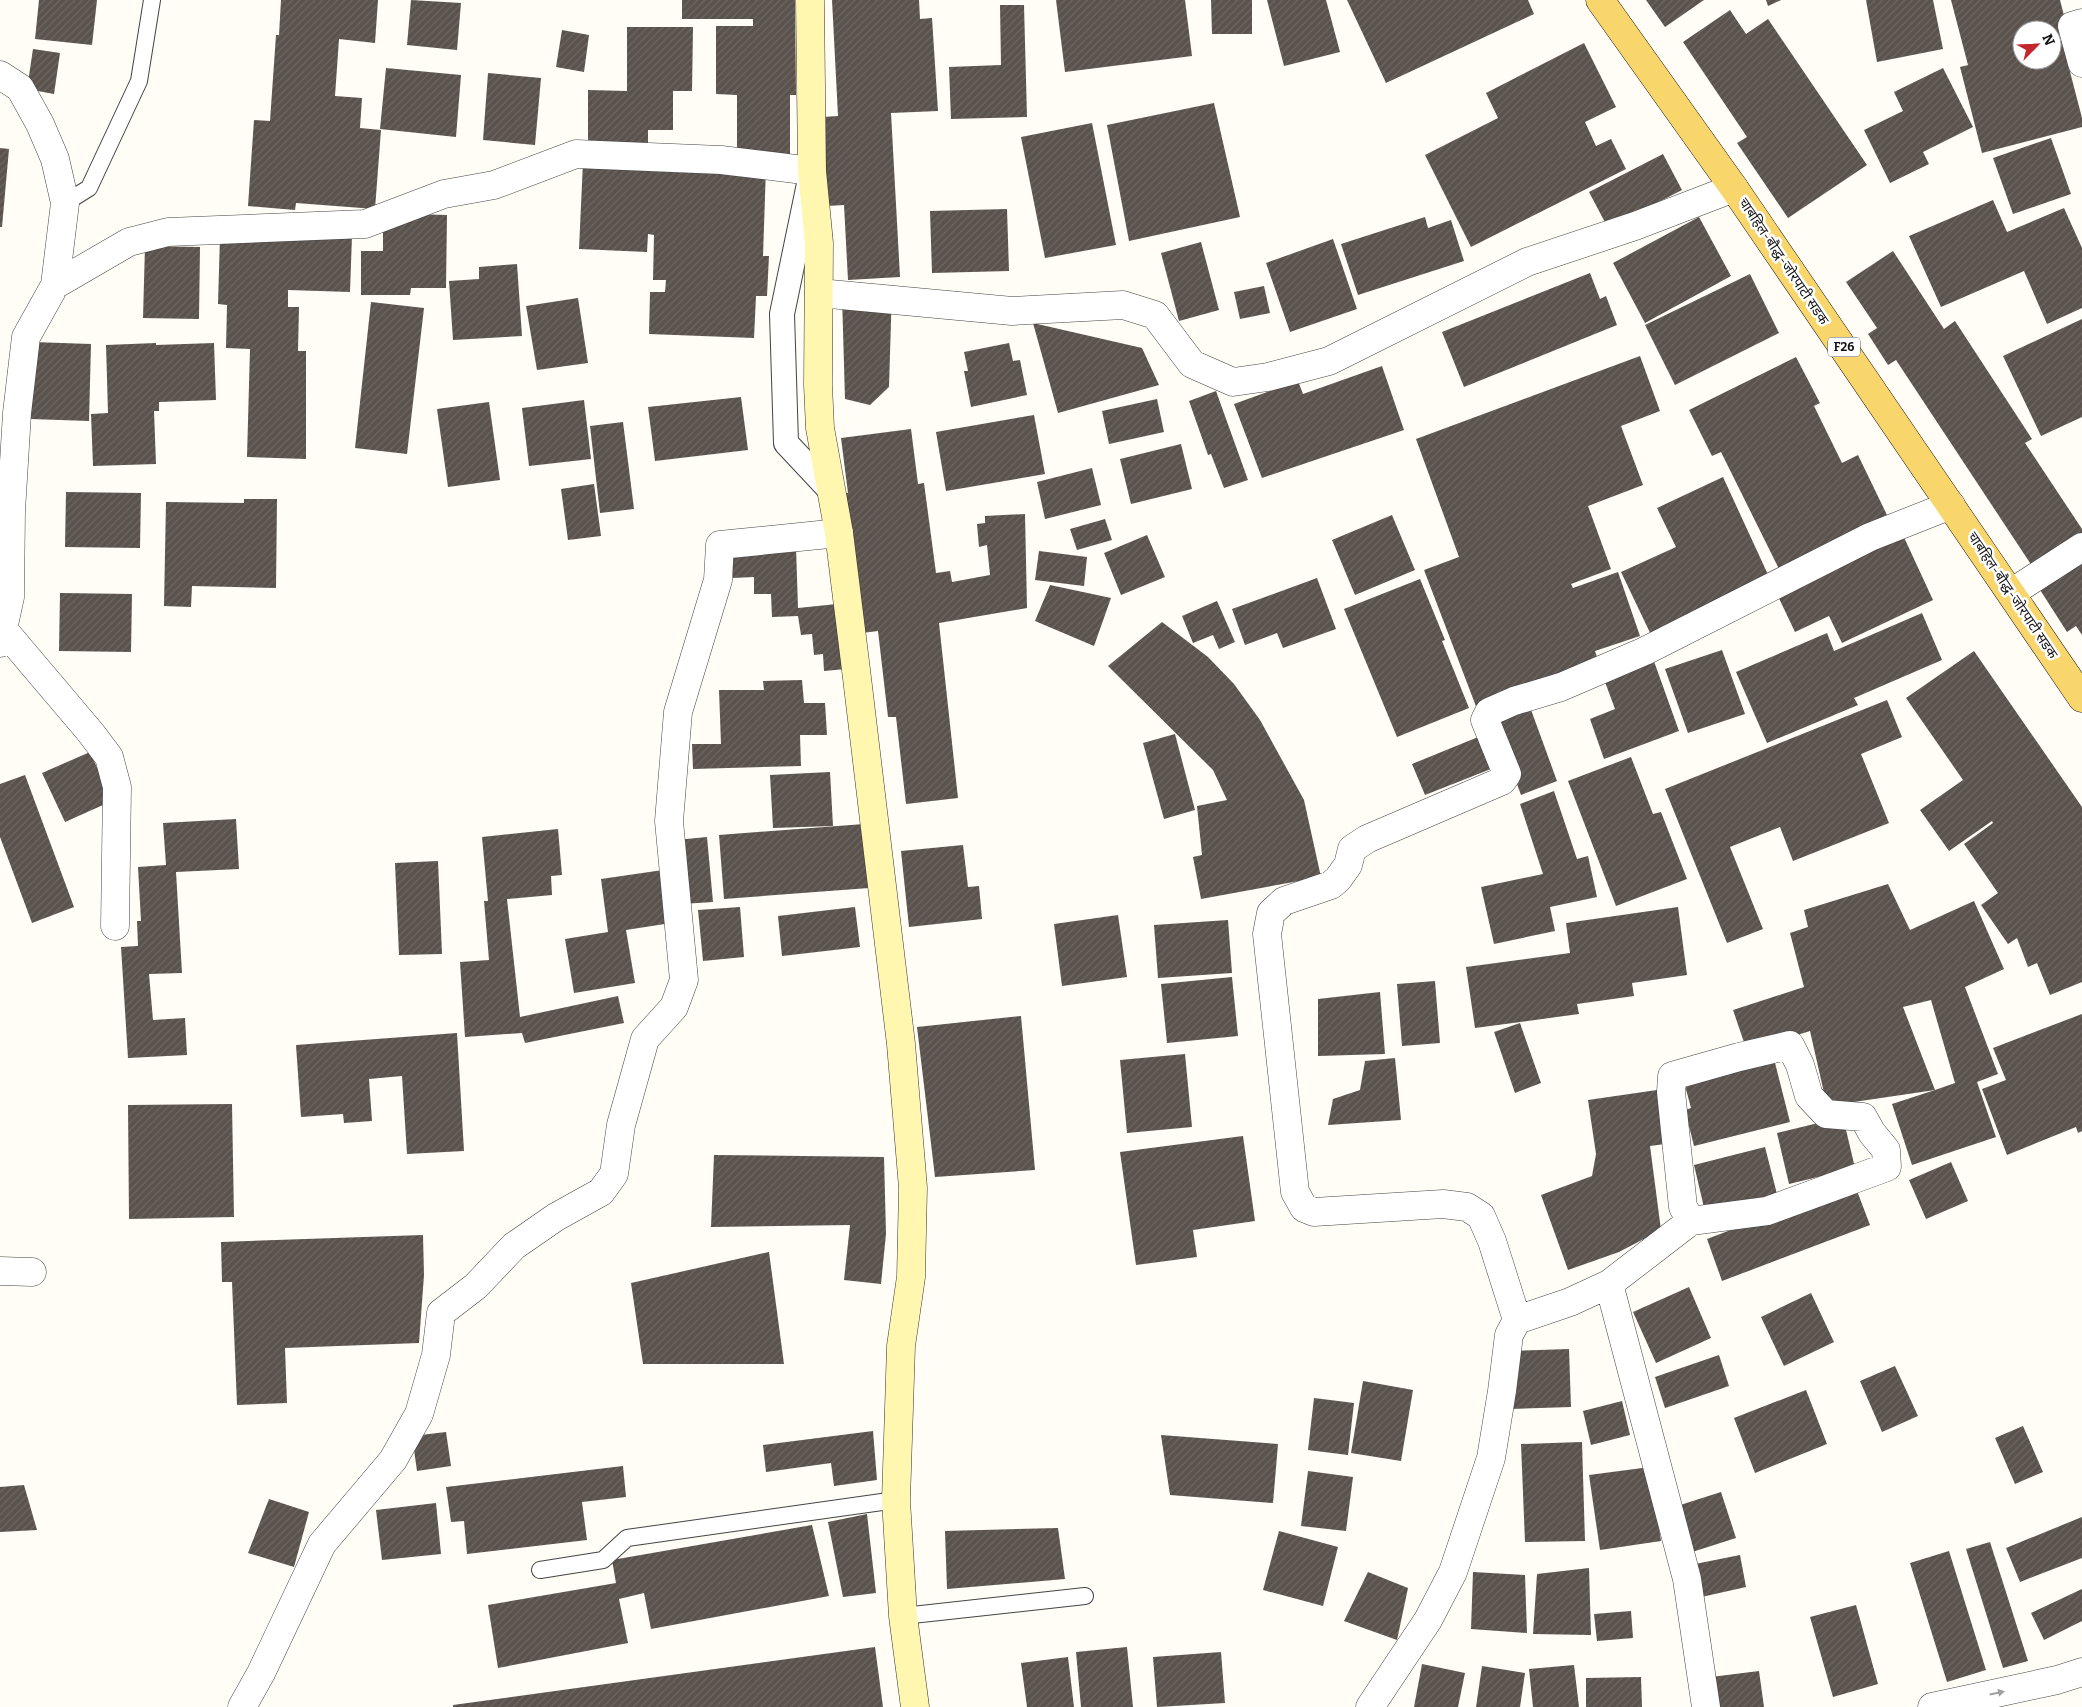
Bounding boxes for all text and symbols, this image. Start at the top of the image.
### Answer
north arrow [2012,20,2062,70]
text: N [2038,32,2058,48]
street label: चाबहिल-बौद्ध-जोरपाटी सडक [1735,195,1832,328]
road number: F26 [1828,338,1860,357]
street label: चाबहिल-बौद्ध-जोरपाटी सडक [1964,529,2061,662]
one-way arrow [1989,1689,2004,1697]

